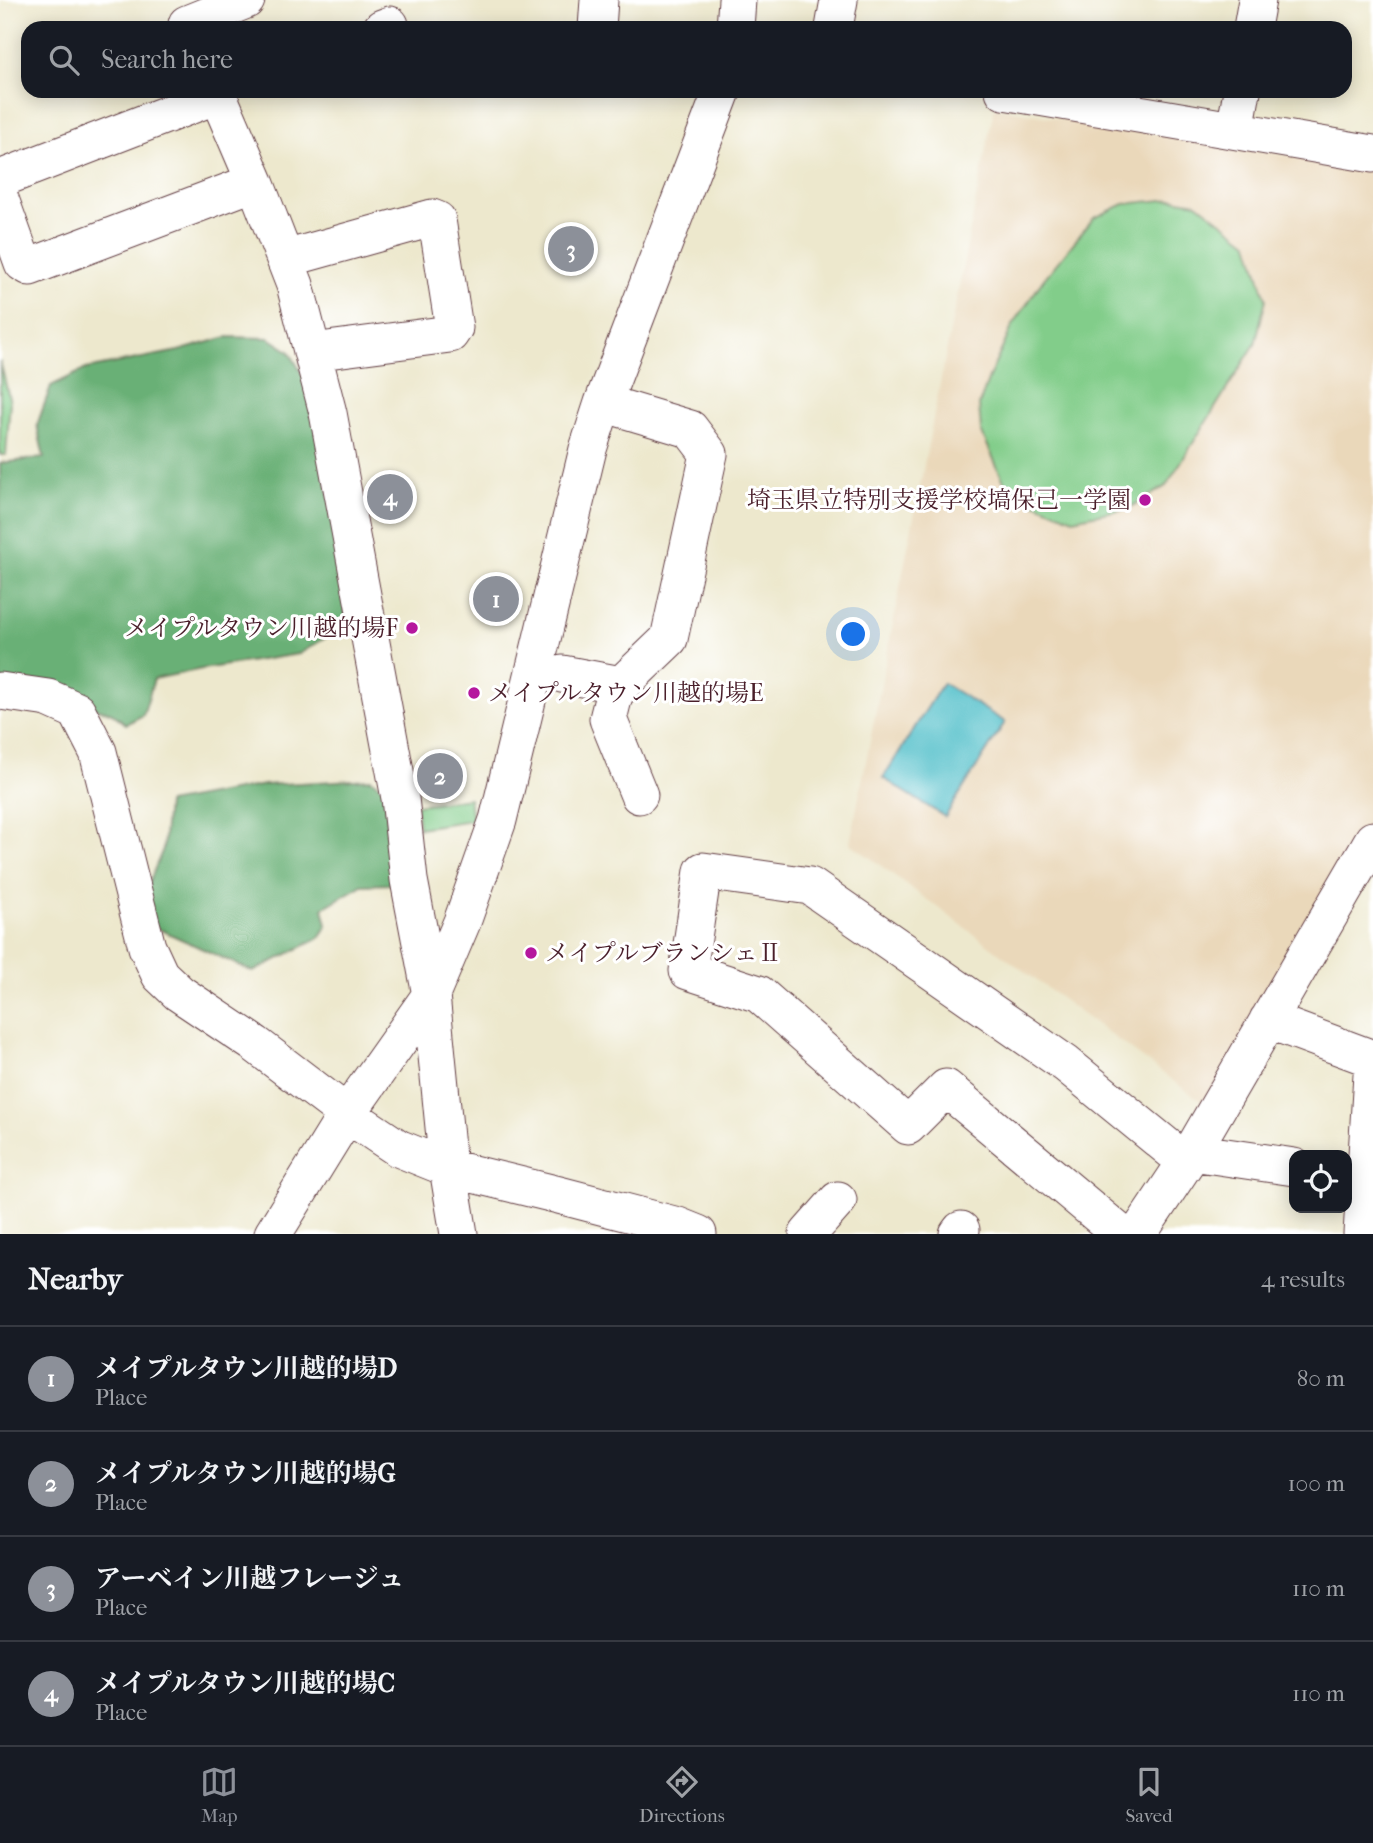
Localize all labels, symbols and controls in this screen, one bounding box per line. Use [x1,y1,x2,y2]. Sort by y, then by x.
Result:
search box [21,21,1352,98]
icon: search [45,41,83,79]
text: Search here [101,44,233,75]
pin: 3 [548,223,594,275]
pin: 4 [367,471,413,523]
place label: 埼玉県立特別支援学校塙保己一学園 [747,486,1131,514]
marker: 埼玉県立特別支援学校塙保己一学園 [1137,492,1153,508]
pin: 1 [473,573,519,625]
place label: メイプルタウン川越的場F [124,614,398,642]
your location [836,617,870,651]
marker: メイプルタウン川越的場F [404,620,420,636]
place label: メイプルタウン川越的場E [488,679,764,707]
marker: メイプルタウン川越的場E [466,685,482,701]
pin: 2 [417,750,463,802]
place label: メイプルブランシェⅡ [545,939,782,967]
marker: メイプルブランシェⅡ [523,945,539,961]
map controls [1289,1150,1352,1213]
button: locate [1289,1150,1352,1213]
text: Nearby [28,1262,123,1297]
text: 4 results [1261,1266,1345,1293]
text: メイプルタウン川越的場D [95,1353,397,1384]
text: 1 [47,1365,55,1392]
text: 80 m [1297,1365,1345,1392]
text: Place [95,1384,147,1411]
text: メイプルタウン川越的場G [95,1458,396,1489]
text: 2 [45,1470,57,1497]
text: 100 m [1287,1470,1345,1497]
text: Place [95,1489,147,1516]
text: アーベイン川越フレージュ [95,1563,404,1594]
text: 3 [46,1575,56,1602]
text: 110 m [1292,1575,1345,1602]
text: Place [95,1594,147,1621]
text: メイプルタウン川越的場C [95,1668,395,1699]
text: 4 [44,1680,58,1707]
text: 110 m [1292,1680,1345,1707]
text: Place [95,1699,147,1726]
tab: Map [200,1763,238,1827]
tab: Directions [639,1763,725,1827]
tab: Saved [1125,1763,1173,1827]

